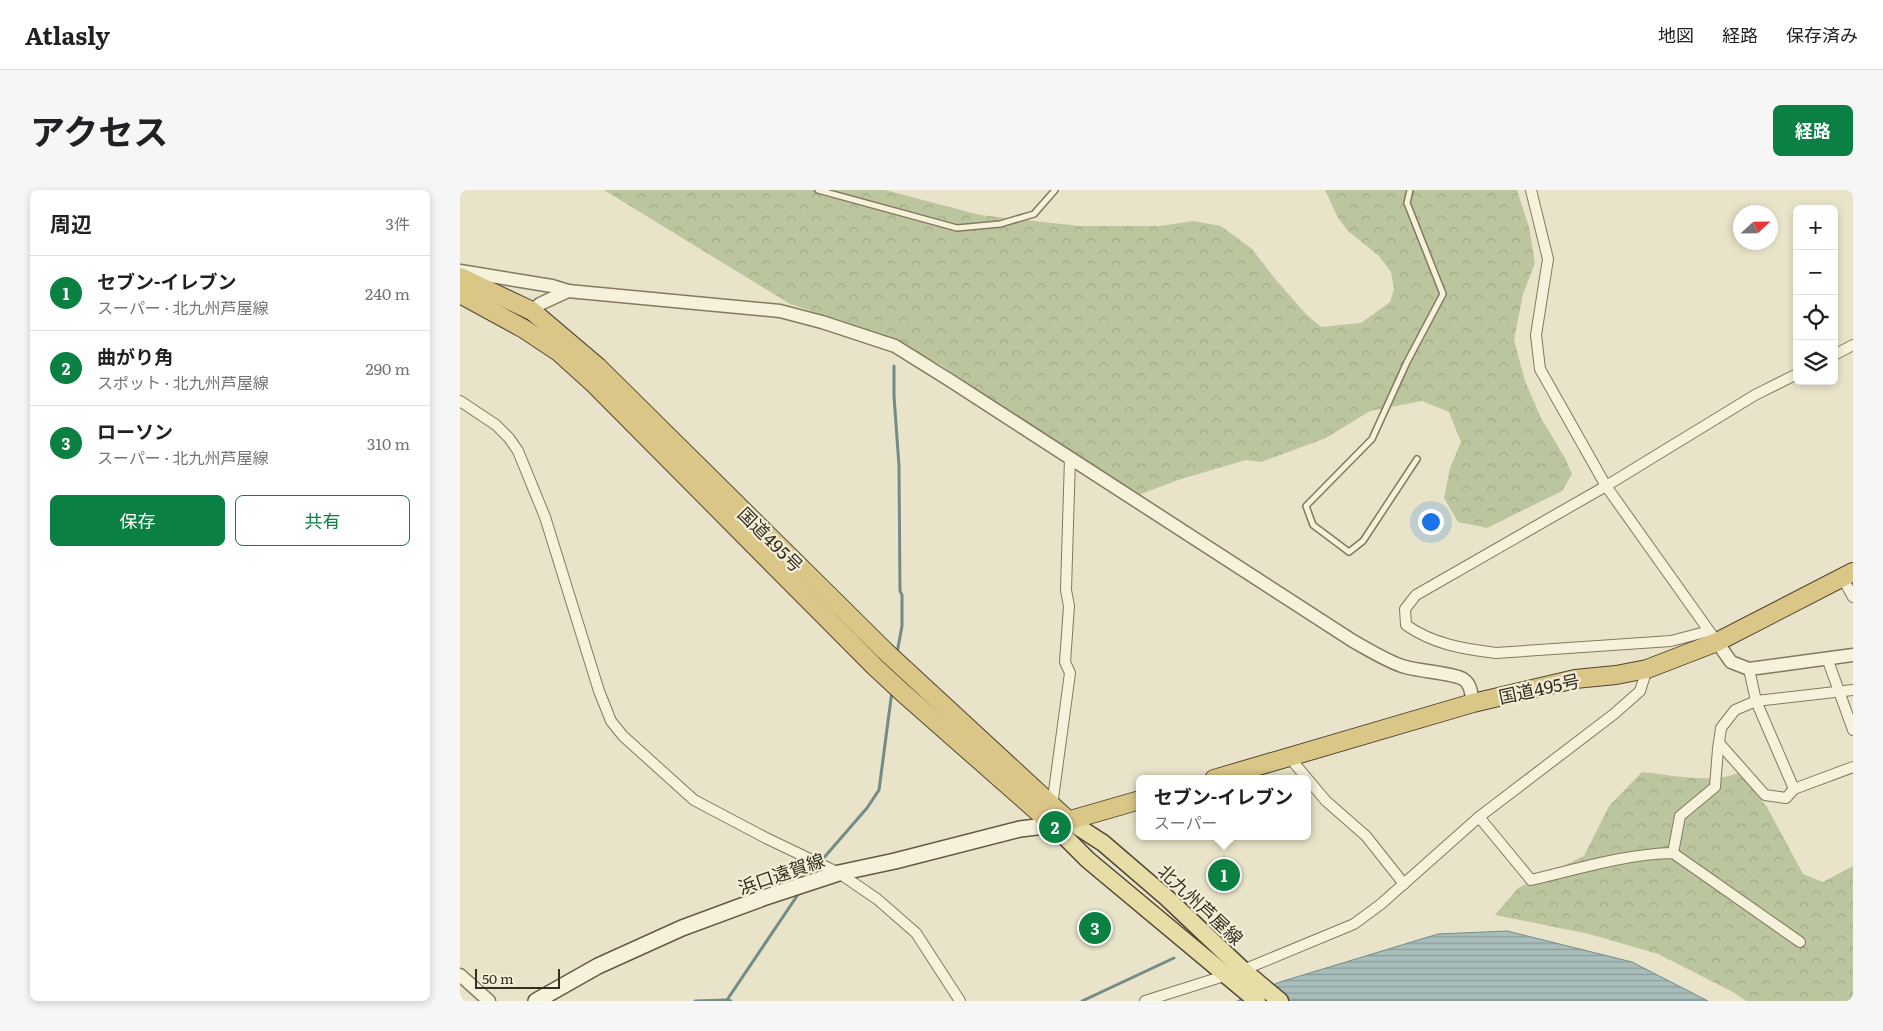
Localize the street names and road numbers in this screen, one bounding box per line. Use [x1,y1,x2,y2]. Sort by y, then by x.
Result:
street label: 国道495号 [732,500,810,578]
street label: 国道495号 [1496,666,1582,710]
street label: 浜口遠賀線 [734,846,828,900]
street label: 北九州芦屋線 [1152,857,1250,951]

